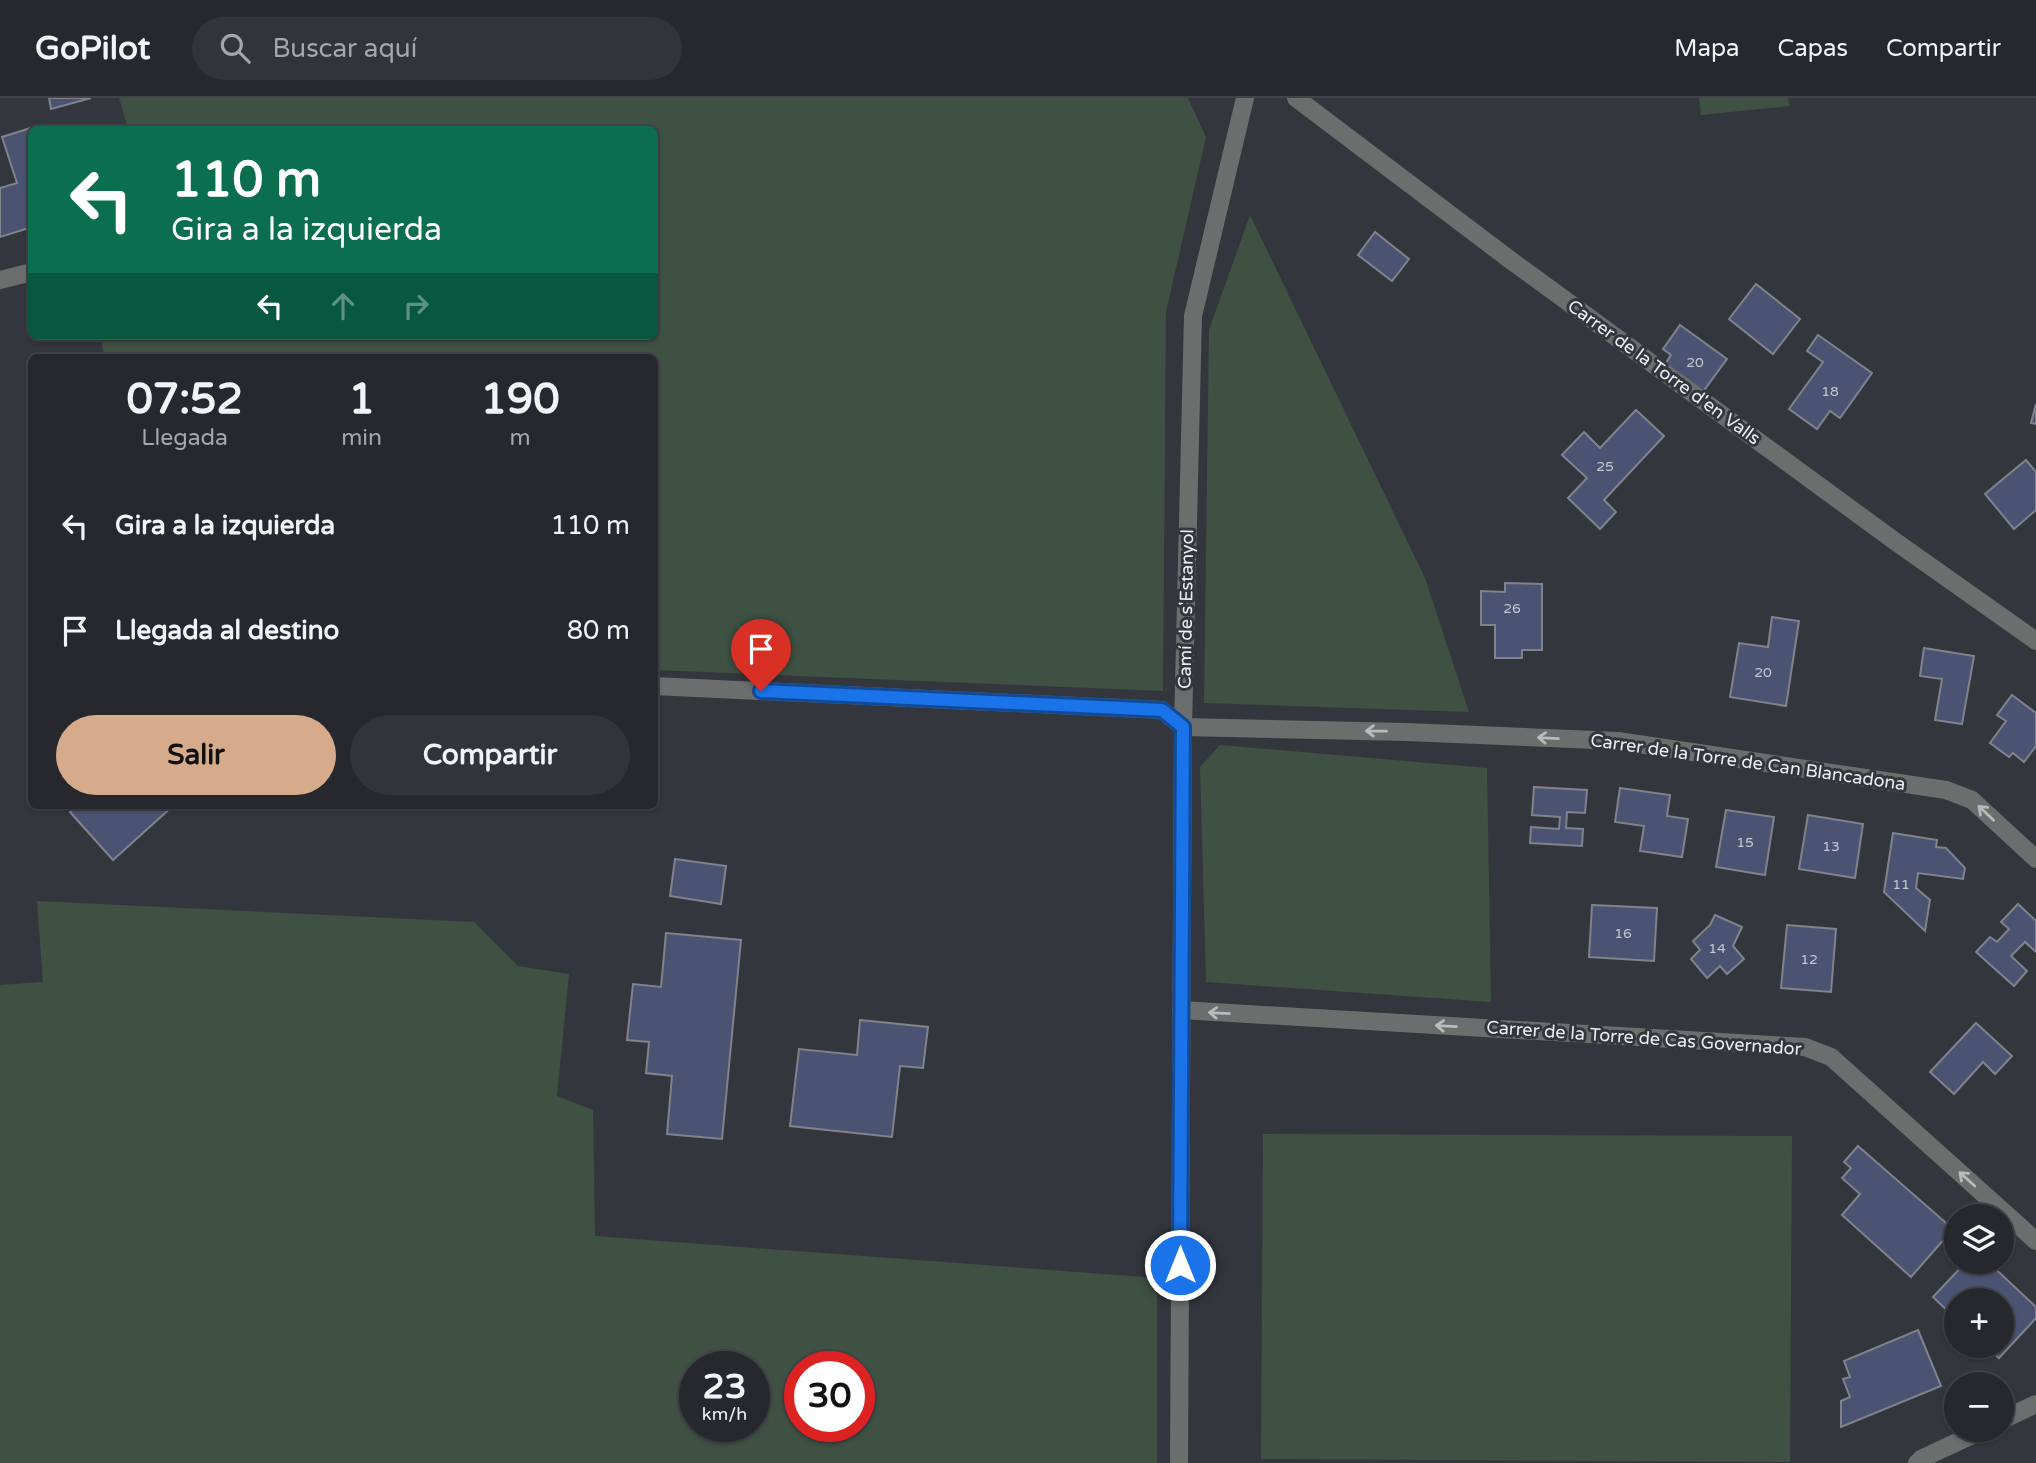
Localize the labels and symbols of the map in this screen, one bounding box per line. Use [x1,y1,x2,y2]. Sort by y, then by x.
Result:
street label: Carrer de la Torre d'en Valls [1563,295,1765,449]
house number: 20 [1686,354,1704,371]
house number: 18 [1821,383,1839,400]
house number: 25 [1596,458,1614,475]
street label: Camí de s'Estanyol [1174,529,1198,689]
house number: 26 [1503,600,1521,617]
pin [731,619,791,691]
house number: 20 [1754,664,1772,681]
one-way arrow [1364,724,1387,738]
street label: Carrer de la Torre de Can Blancadona [1589,729,1907,795]
one-way arrow [1537,731,1560,744]
one-way arrow [1978,804,1995,821]
house number: 15 [1736,834,1754,851]
house number: 13 [1822,838,1840,855]
house number: 11 [1892,876,1910,893]
house number: 16 [1614,925,1632,942]
house number: 14 [1708,940,1726,957]
house number: 12 [1800,951,1818,968]
one-way arrow [1207,1006,1230,1019]
street label: Carrer de la Torre de Cas Governador [1486,1016,1802,1060]
one-way arrow [1435,1019,1458,1032]
one-way arrow [1958,1171,1976,1187]
position arrow [1143,1228,1217,1302]
speed limit sign: 30 [784,1351,875,1442]

